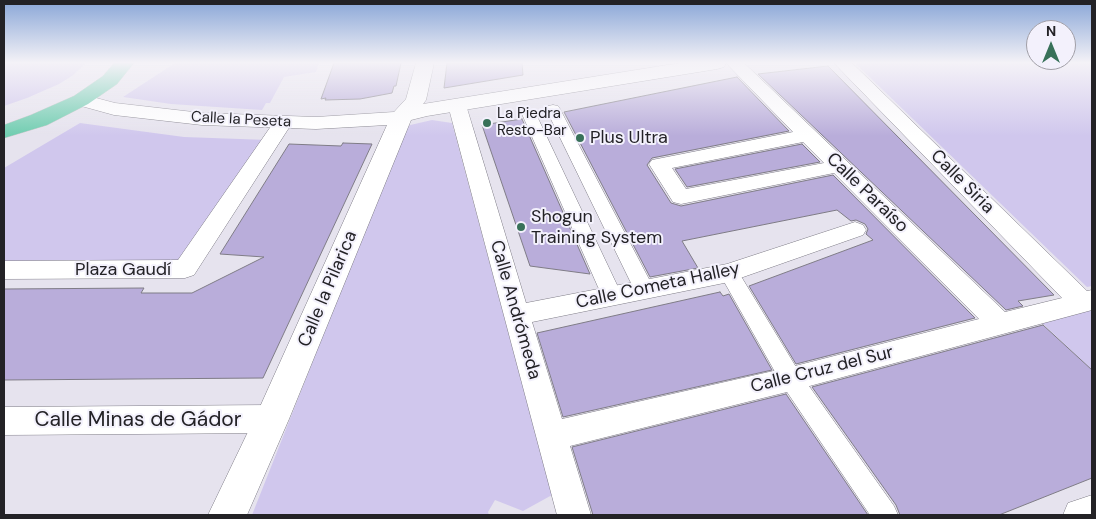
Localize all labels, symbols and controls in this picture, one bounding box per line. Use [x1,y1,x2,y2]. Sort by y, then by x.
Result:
north arrow [1026,20,1076,70]
text: N [1046,22,1056,40]
place label: La Piedra Resto-Bar [497,105,567,140]
street label: Calle la Peseta [190,108,292,132]
marker: La Piedra Resto-Bar [481,117,493,129]
place label: Plus Ultra [590,127,668,149]
marker: Plus Ultra [574,132,586,144]
street label: Calle Siria [926,146,998,218]
street label: Calle Paraíso [821,149,913,237]
place label: Shogun Training System [531,206,662,248]
marker: Shogun Training System [515,221,527,233]
street label: Calle la Pilarica [294,228,362,350]
street label: Calle Andrómeda [485,238,545,382]
street label: Calle Cometa Halley [574,258,742,314]
street label: Plaza Gaudí [75,259,171,281]
street label: Calle Cruz del Sur [748,342,896,398]
street label: Calle Minas de Gádor [34,407,242,433]

